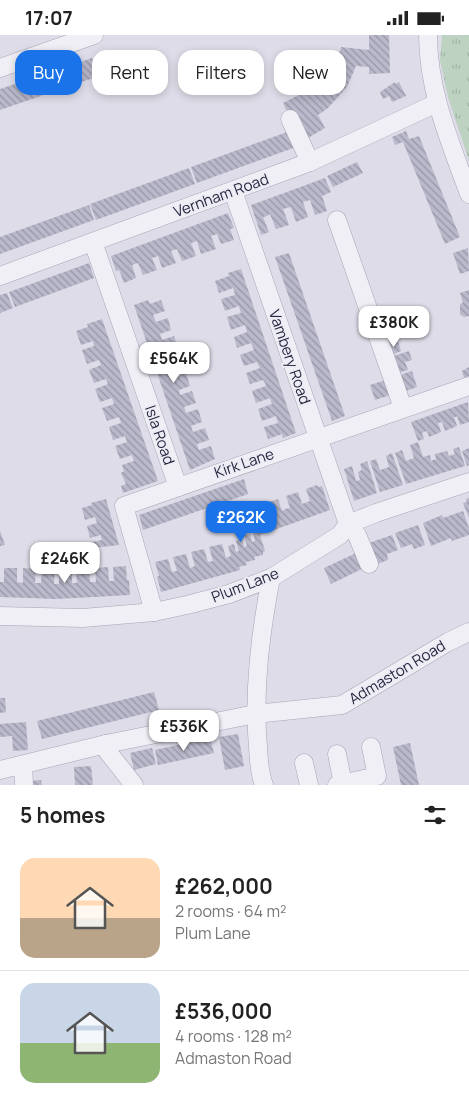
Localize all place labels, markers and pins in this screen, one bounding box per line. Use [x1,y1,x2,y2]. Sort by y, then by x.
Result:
pin: £380K [359,305,429,348]
pin: £564K [139,341,209,384]
pin: £262K [206,501,276,543]
pin: £246K [30,541,100,584]
pin: £536K [149,709,219,752]

